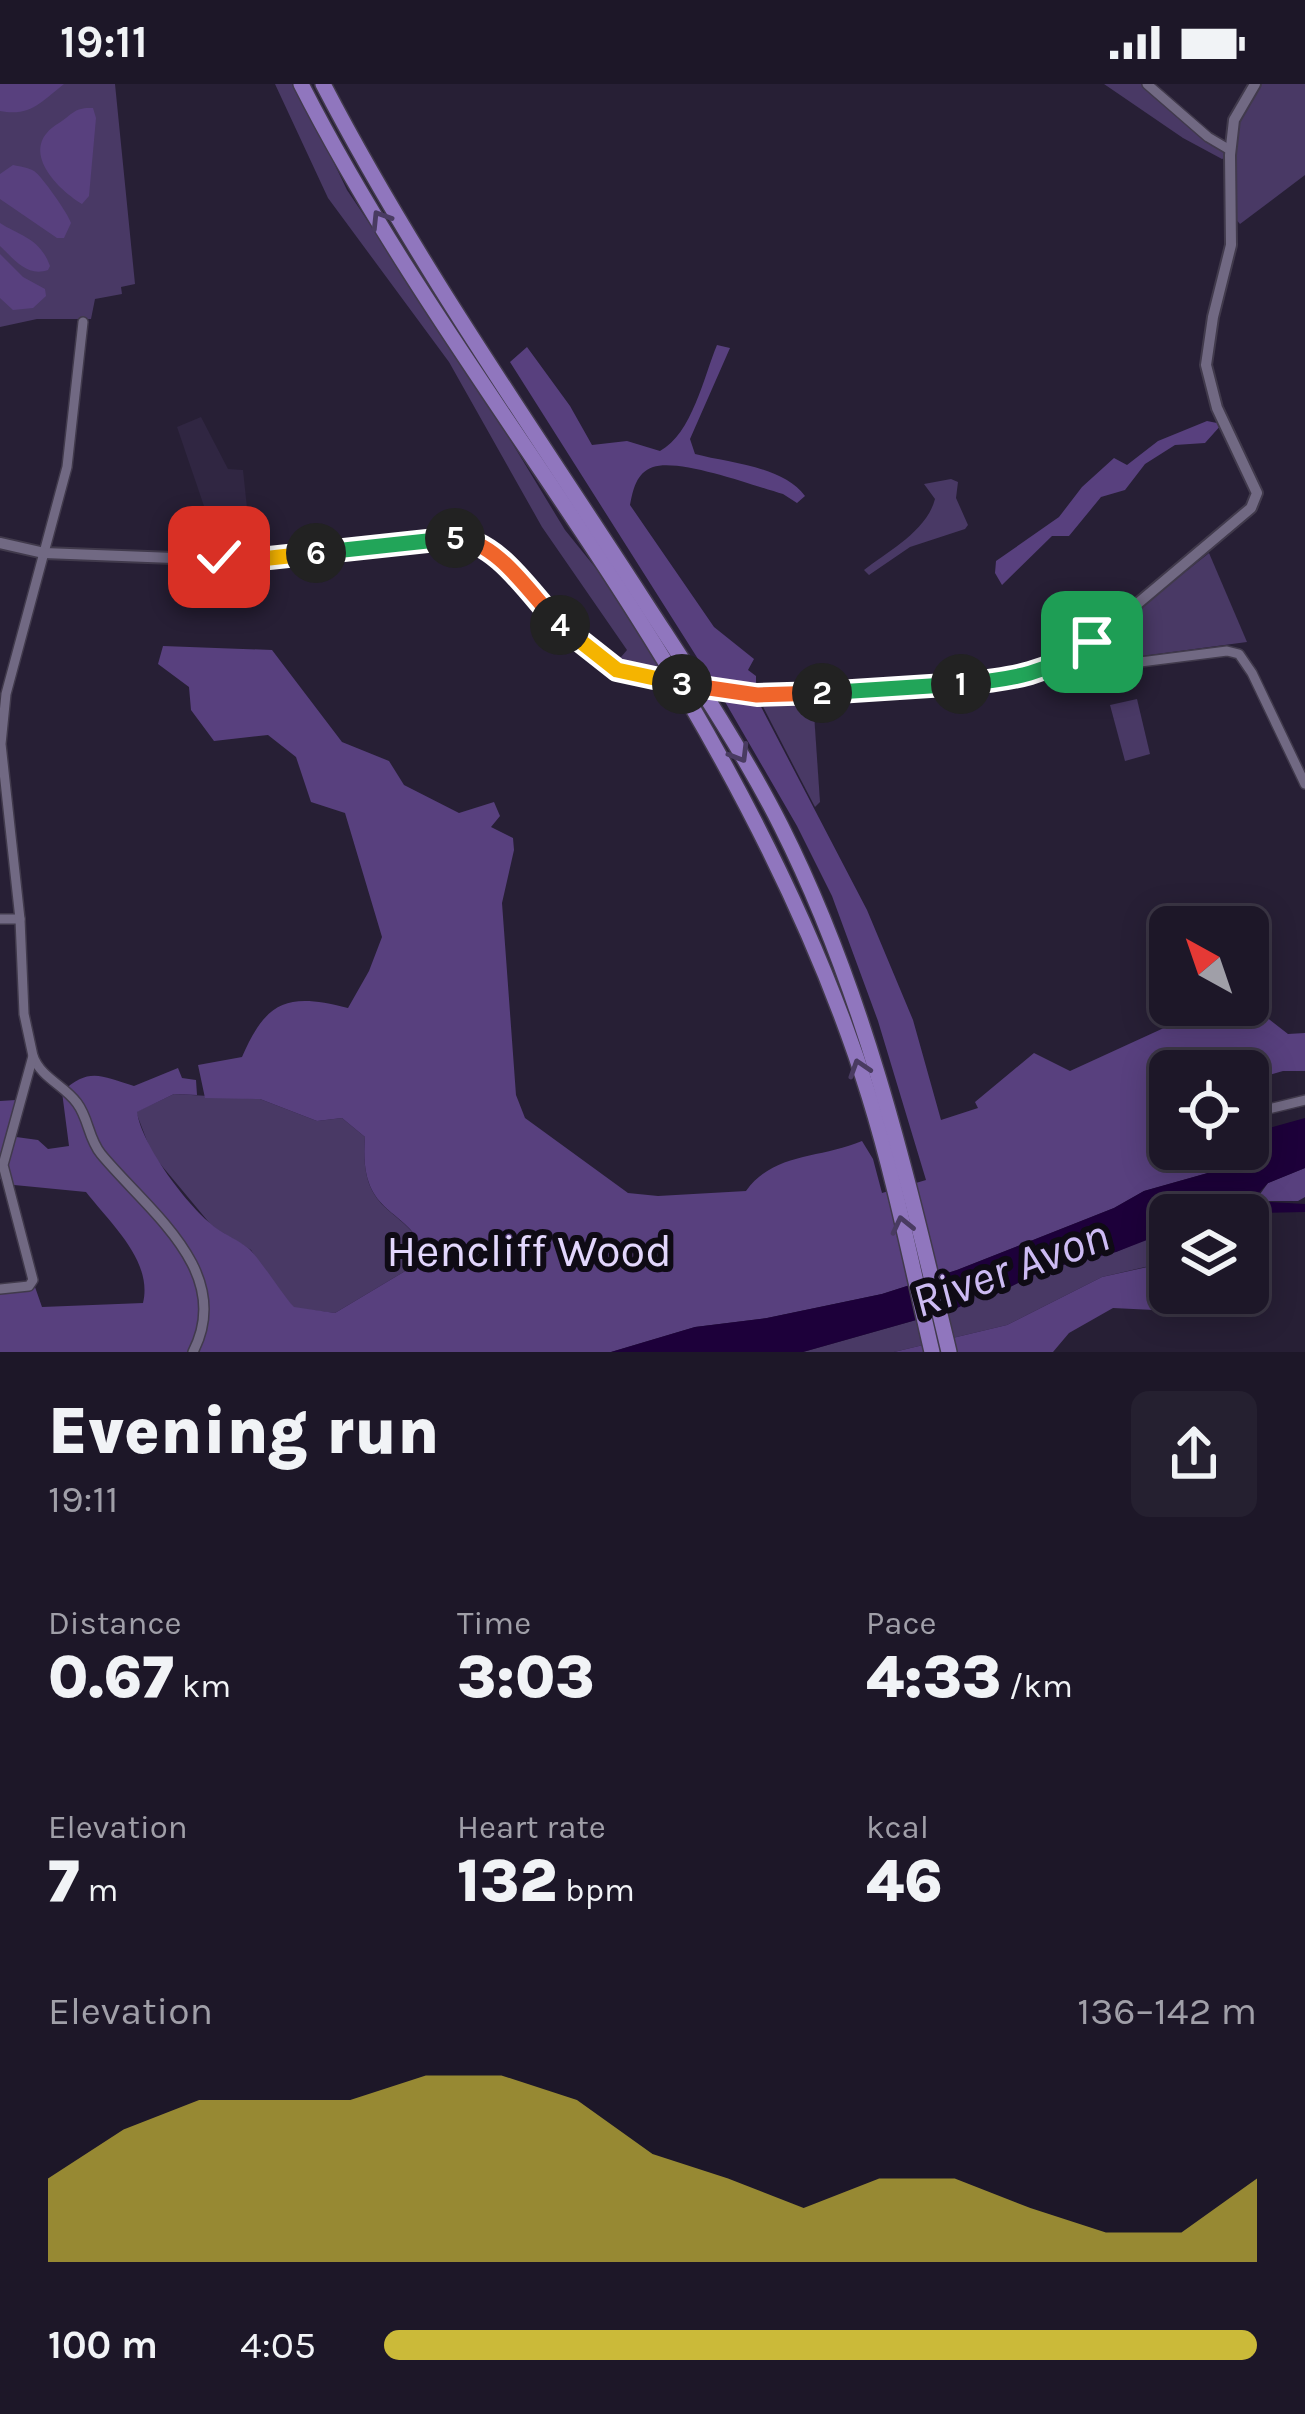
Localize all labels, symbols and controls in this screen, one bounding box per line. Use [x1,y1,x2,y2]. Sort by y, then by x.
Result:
text: 19:11 [60,16,148,68]
one-way arrow [372,210,394,232]
pin [168,506,270,608]
pin: 5 [425,508,485,568]
text: 5 [445,519,465,557]
pin: 6 [286,523,346,583]
icon: check [186,524,252,590]
text: 6 [306,534,326,572]
pin [1041,591,1143,693]
pin: 4 [530,595,590,655]
text: 4 [550,606,570,644]
icon: arrive [1059,609,1125,675]
pin: 3 [652,654,712,714]
pin: 1 [931,654,991,714]
pin: 2 [792,663,852,723]
text: 3 [672,665,692,703]
text: 1 [955,665,967,703]
text: 2 [812,674,832,712]
one-way arrow [726,741,748,763]
north arrow [1149,906,1269,1026]
map controls [1149,906,1269,1314]
button: locate [1149,1050,1269,1170]
one-way arrow [849,1058,874,1079]
button: layers [1149,1194,1269,1314]
water label: River Avon [904,1207,1116,1329]
one-way arrow [891,1216,916,1236]
park label: Hencliff Wood [386,1225,672,1277]
button: share [1131,1391,1257,1517]
text: Evening run [48,1392,439,1470]
text: 19:11 [48,1476,118,1522]
text: Distance [48,1604,181,1642]
text: Time [457,1604,531,1642]
text: Pace [866,1604,936,1642]
text: 0.67 [48,1642,174,1712]
text: 3:03 [457,1642,595,1712]
text: 4:33 [866,1642,1001,1712]
text: km [174,1667,231,1705]
text: /km [1001,1667,1073,1705]
text: Elevation [48,1808,188,1846]
text: Heart rate [457,1808,606,1846]
text: kcal [866,1808,929,1846]
text: 7 [48,1846,80,1916]
text: 132 [457,1846,557,1916]
text: 46 [866,1846,943,1916]
text: m [80,1871,118,1909]
text: bpm [557,1871,635,1909]
text: Elevation [48,1988,213,2034]
text: 136–142 m [1077,1988,1257,2034]
text: 100 m [48,2322,158,2368]
text: 4:05 [240,2322,316,2368]

